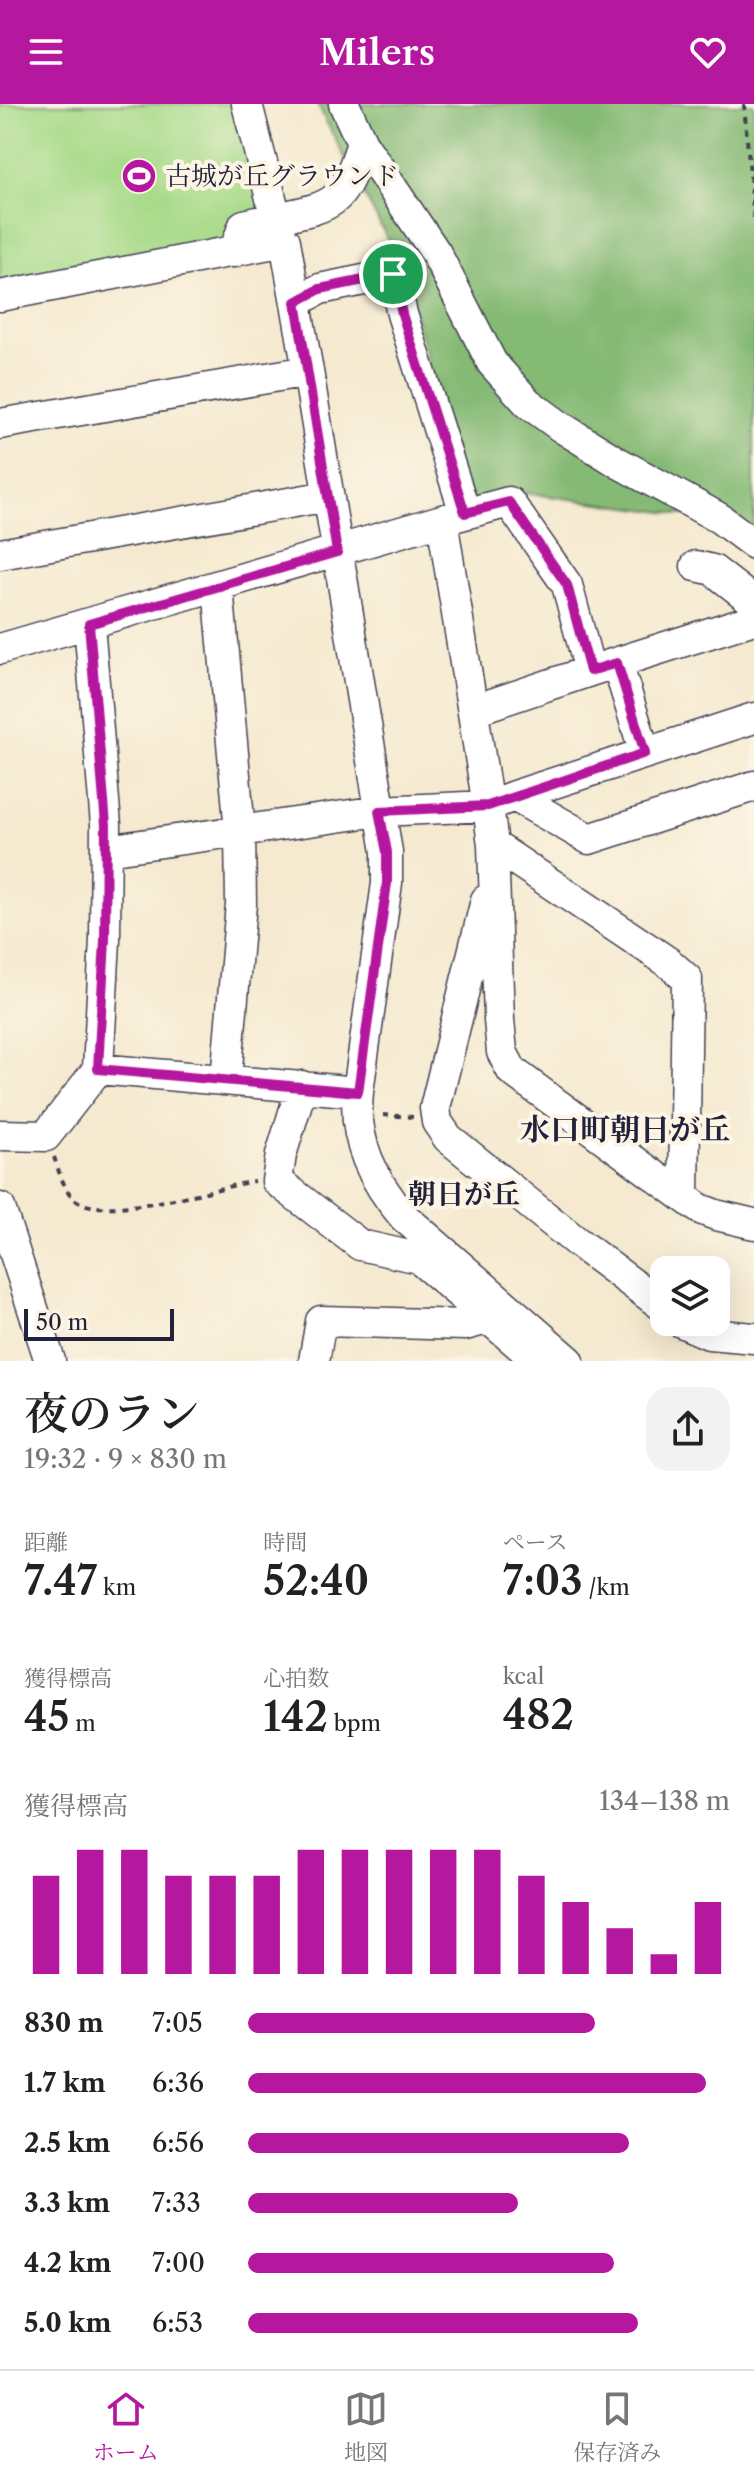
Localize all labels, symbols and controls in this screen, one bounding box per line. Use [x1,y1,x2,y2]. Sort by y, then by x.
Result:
icon: menu [24,30,68,74]
text: Milers [319,30,435,74]
icon: heart [686,30,730,74]
sports icon: 古城が丘グラウンド [120,157,158,195]
place label: 古城が丘グラウンド [165,160,399,192]
pin [359,240,427,308]
icon: arrive [371,252,415,296]
district label: 水口町朝日が丘 [520,1111,730,1148]
district label: 朝日が丘 [408,1177,520,1211]
map controls [650,1256,730,1336]
button: layers [650,1256,730,1336]
scale bar [24,1305,174,1341]
text: 50 m [36,1309,88,1336]
text: 夜のラン [24,1386,200,1440]
button: share [646,1387,730,1471]
text: 19:32 · 9 × 830 m [24,1443,227,1475]
text: 距離 [24,1529,68,1556]
text: 時間 [263,1529,307,1556]
text: ペース [503,1529,568,1556]
text: 7.47 [24,1556,97,1605]
text: 52:40 [263,1556,369,1605]
text: 7:03 [503,1556,583,1605]
text: km [97,1574,136,1601]
text: /km [583,1574,630,1601]
text: kcal [503,1663,544,1690]
text: 獲得標高 [24,1665,112,1692]
text: 心拍数 [263,1665,329,1692]
text: 482 [503,1690,574,1739]
text: 45 [24,1692,69,1741]
text: 142 [263,1692,328,1741]
text: m [69,1710,96,1737]
text: bpm [328,1710,381,1737]
text: 134–138 m [599,1785,730,1817]
text: 獲得標高 [24,1790,128,1822]
text: 830 m [24,2007,104,2039]
text: 7:05 [152,2007,203,2039]
text: 1.7 km [24,2067,106,2099]
text: 6:36 [152,2067,204,2099]
text: 2.5 km [24,2127,110,2159]
text: 6:56 [152,2127,204,2159]
text: 3.3 km [24,2187,110,2219]
text: 7:33 [152,2187,201,2219]
text: 4.2 km [24,2247,112,2279]
text: 7:00 [152,2247,205,2279]
text: 5.0 km [24,2307,111,2339]
text: 6:53 [152,2307,203,2339]
tab: ホーム [93,2387,159,2466]
tab: 地図 [344,2387,388,2466]
tab: 保存済み [573,2387,661,2466]

